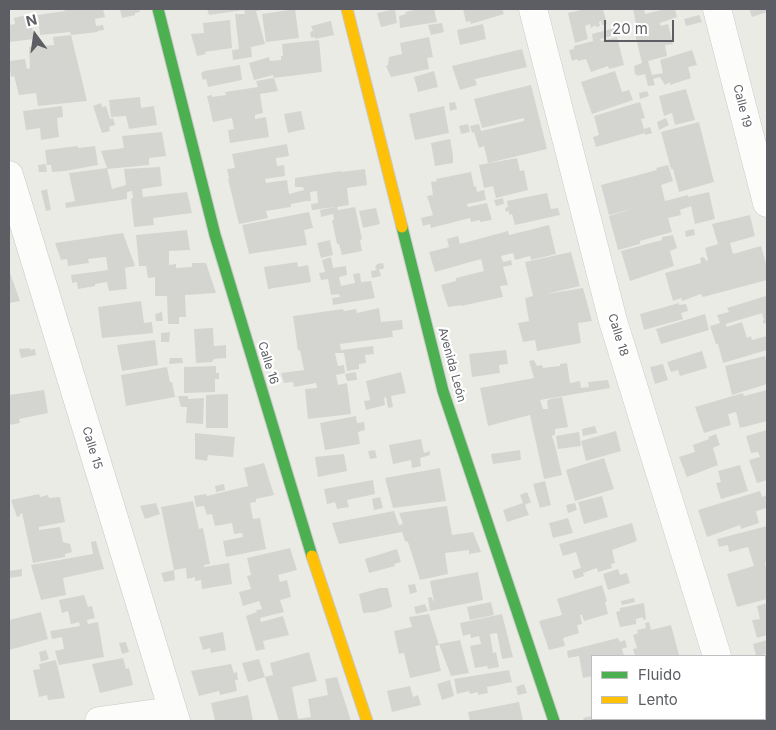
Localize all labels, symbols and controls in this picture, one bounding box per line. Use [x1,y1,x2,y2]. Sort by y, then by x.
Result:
north arrow [10,10,60,60]
text: N [24,10,38,30]
scale bar [606,10,676,42]
text: 20 m [612,19,648,38]
street label: Calle 19 [730,83,754,129]
street label: Calle 18 [605,312,631,358]
street label: Avenida León [435,326,469,404]
street label: Calle 16 [255,340,281,386]
street label: Calle 15 [79,425,105,471]
legend [591,655,766,720]
text: Fluido [638,665,681,684]
text: Lento [638,690,678,709]

